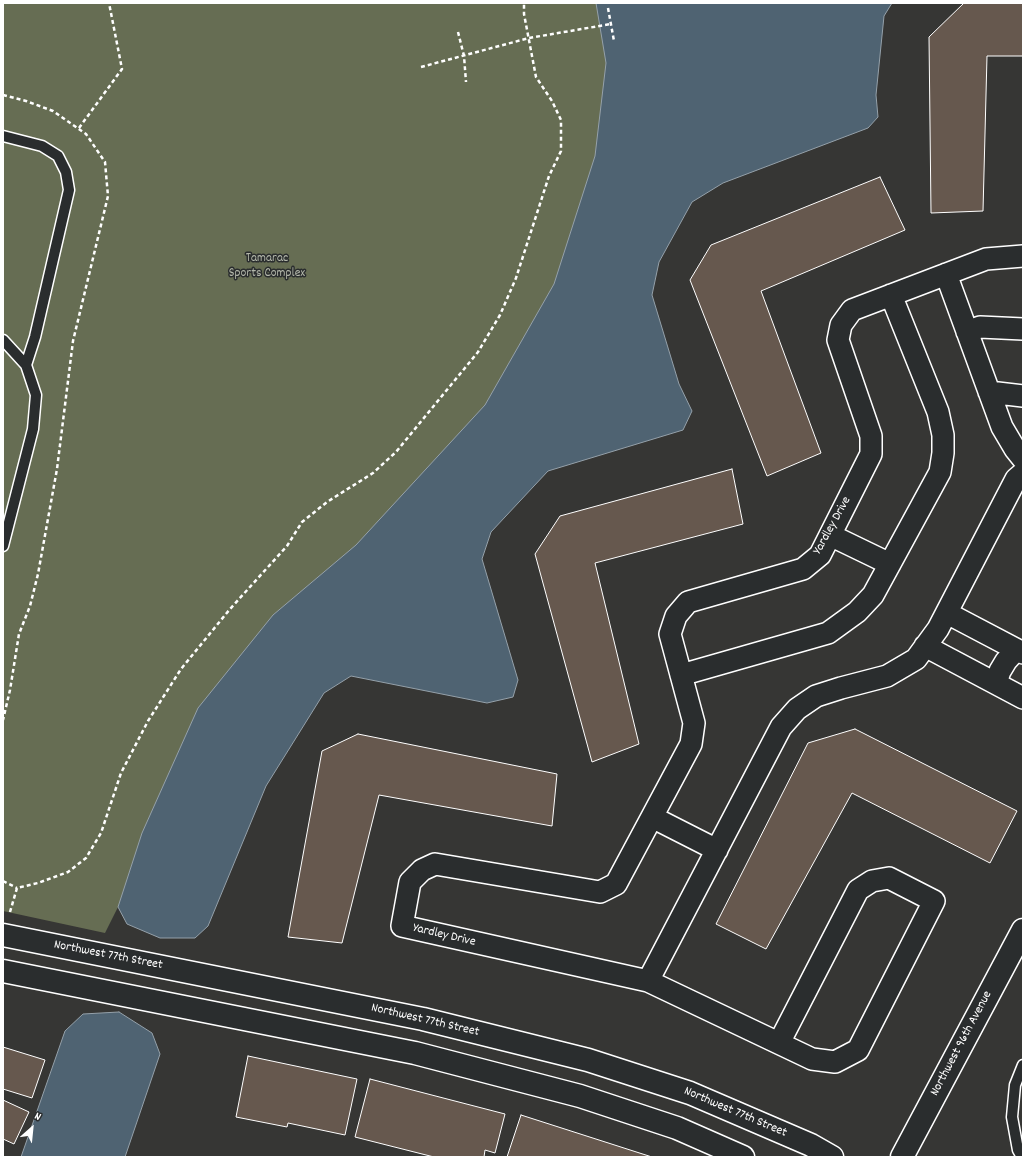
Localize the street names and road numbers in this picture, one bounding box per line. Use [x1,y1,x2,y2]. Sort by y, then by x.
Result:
street label: Yardley Drive [811,494,855,558]
street label: Yardley Drive [411,921,477,951]
street label: Northwest 77th Street [52,938,164,974]
street label: Northwest 96th Avenue [928,989,996,1099]
street label: Northwest 77th Street [369,1001,481,1041]
street label: Northwest 77th Street [681,1084,789,1142]

